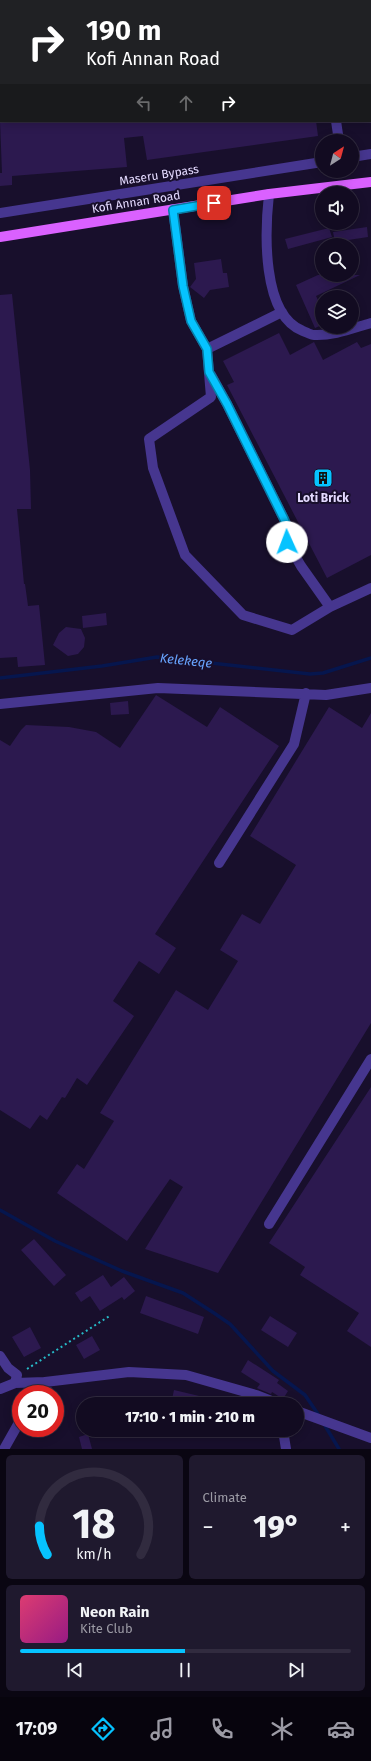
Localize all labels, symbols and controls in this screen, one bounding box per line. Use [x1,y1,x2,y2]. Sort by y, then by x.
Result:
text: 190 m [86,14,161,47]
icon: right [20,16,72,68]
text: Kofi Annan Road [86,48,220,70]
icon: left [133,92,155,114]
icon: ahead [175,92,197,114]
icon: right [217,92,239,114]
north arrow [315,134,359,178]
map controls [315,134,359,334]
street label: Maseru Bypass [118,162,200,188]
pin [197,186,231,220]
button: sound [315,186,359,230]
street label: Kofi Annan Road [91,188,181,216]
icon: arrive [203,192,225,214]
button: search [315,238,359,282]
button: layers [315,290,359,334]
building icon: Loti Brick [312,467,334,489]
place label: Loti Brick [297,491,349,505]
position arrow [266,521,308,563]
water label: Kelekeqe [159,650,213,671]
speed limit sign: 20 [12,1385,64,1437]
text: 17:10 · 1 min · 210 m [125,1408,255,1426]
text: Climate [203,1490,247,1505]
text: 18 [73,1499,116,1549]
text: 19° [253,1509,300,1545]
text: − [203,1514,214,1541]
text: + [340,1514,351,1541]
text: km/h [77,1546,112,1563]
text: Neon Rain [80,1603,149,1621]
text: Kite Club [80,1621,133,1636]
icon: previous [64,1659,86,1681]
icon: pause [174,1659,196,1681]
icon: next [285,1659,307,1681]
icon: directions [89,1715,117,1743]
icon: music [148,1715,176,1743]
icon: phone [208,1715,236,1743]
icon: climate [268,1715,296,1743]
icon: car [327,1715,355,1743]
text: 17:09 [16,1718,57,1740]

